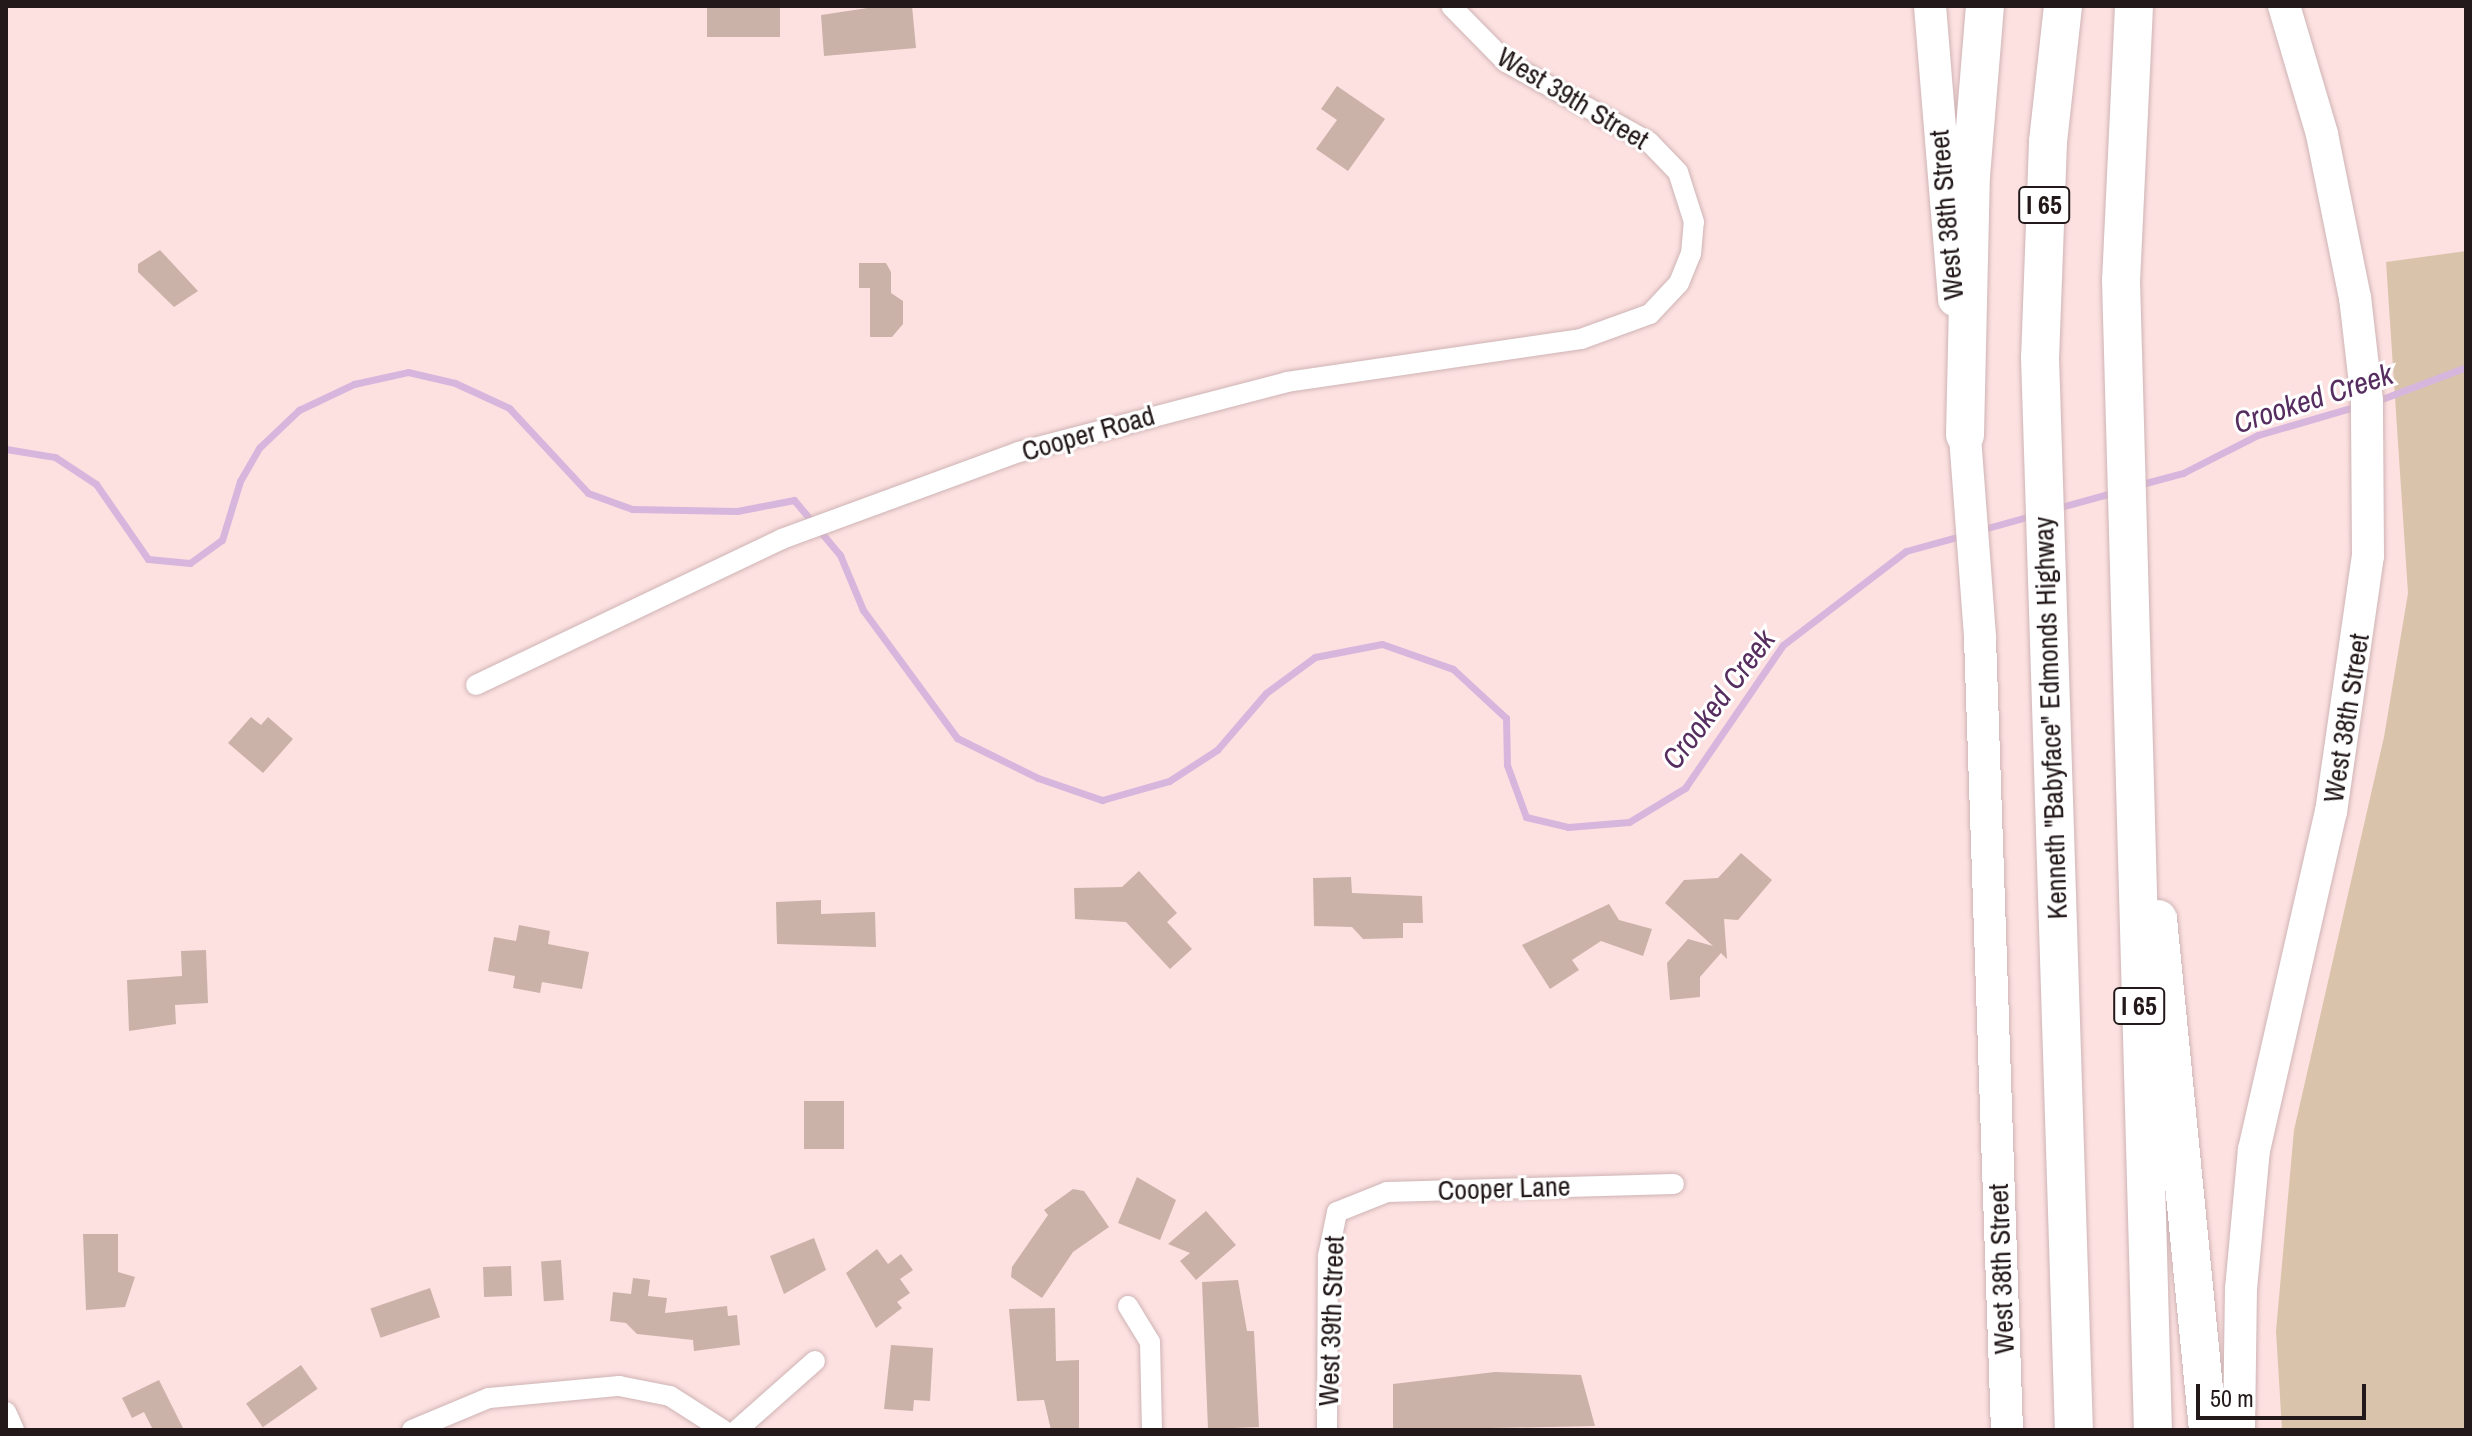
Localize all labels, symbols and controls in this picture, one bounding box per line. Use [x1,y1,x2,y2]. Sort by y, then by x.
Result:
street label: West 39th Street [1491,40,1655,156]
street label: West 38th Street [1922,129,1970,301]
road number: I 65 [2018,183,2070,227]
water label: Crooked Creek [2229,355,2397,441]
street label: Cooper Road [1018,398,1158,468]
street label: Kenneth "Babyface" Edmonds Highway [2026,516,2074,920]
water label: Crooked Creek [1654,622,1782,776]
street label: West 38th Street [2316,631,2376,805]
road number: I 65 [2113,984,2165,1028]
street label: Cooper Lane [1437,1169,1571,1207]
street label: West 38th Street [1981,1183,2021,1355]
street label: West 39th Street [1311,1235,1351,1407]
scale bar [2200,1368,2370,1418]
text: 50 m [2210,1382,2254,1414]

